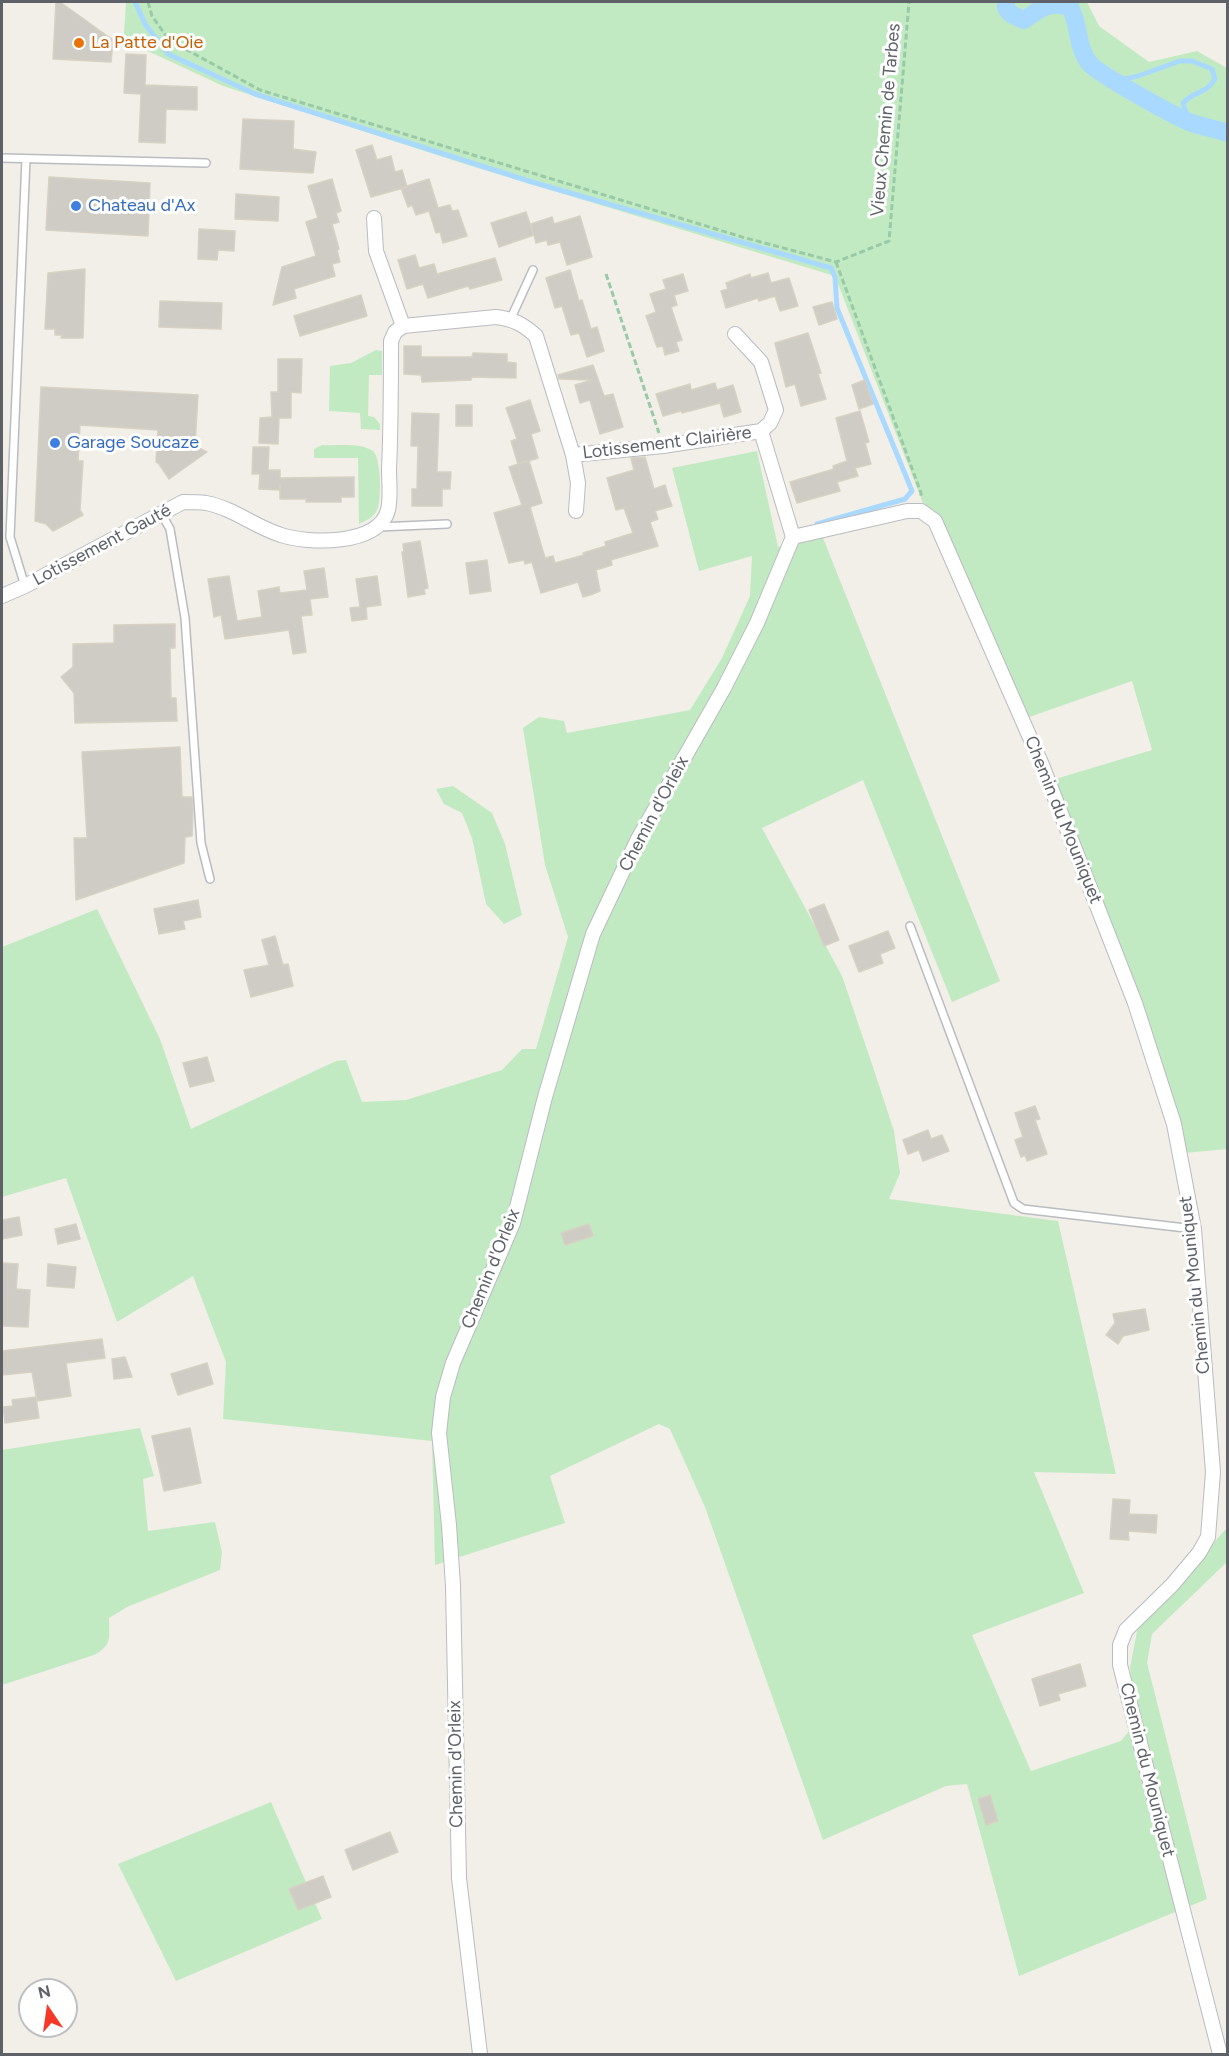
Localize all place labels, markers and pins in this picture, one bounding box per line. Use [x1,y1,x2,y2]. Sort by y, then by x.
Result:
place label: La Patte d'Oie [91,32,203,54]
marker: La Patte d'Oie [72,36,86,50]
place label: Chateau d'Ax [88,195,195,217]
marker: Chateau d'Ax [69,199,83,213]
place label: Garage Soucaze [67,432,199,454]
marker: Garage Soucaze [48,436,62,450]

